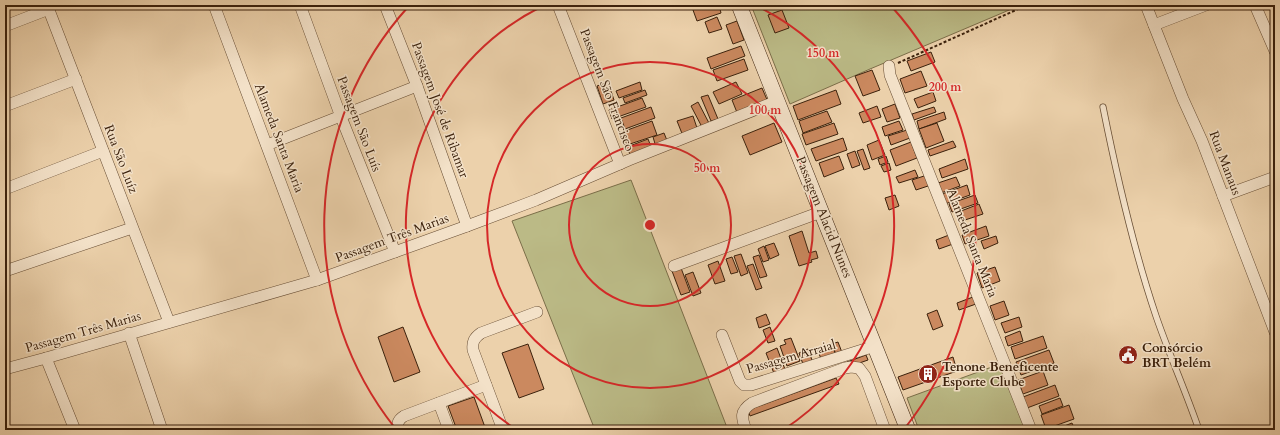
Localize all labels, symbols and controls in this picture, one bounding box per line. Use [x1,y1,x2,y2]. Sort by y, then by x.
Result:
street label: Passagem São Francisco [575,26,639,154]
street label: Passagem José de Ribamar [407,40,473,181]
text: 150 m [807,45,840,61]
street label: Passagem São Luís [333,74,385,174]
text: 200 m [929,79,962,95]
street label: Alameda Santa Maria [250,81,308,196]
text: 100 m [749,102,782,118]
street label: Rua São Luíz [100,122,142,196]
street label: Rua Manaus [1204,128,1246,198]
street label: Passagem Alacid Nunes [791,154,857,280]
text: 50 m [694,160,721,176]
street label: Alameda Santa Maria [942,186,1002,300]
street label: Passagem Três Marias [333,209,451,267]
centre of rings [643,218,657,232]
street label: Passagem Três Marias [23,307,143,357]
street label: Passagem Arraial [744,335,838,378]
place label: Consórcio BRT Belém [1142,339,1211,372]
public building icon: Consórcio BRT Belém [1117,344,1139,366]
place label: Tenone Beneficente Esporte Clube [942,358,1059,391]
building icon: Tenone Beneficente Esporte Clube [917,363,939,385]

